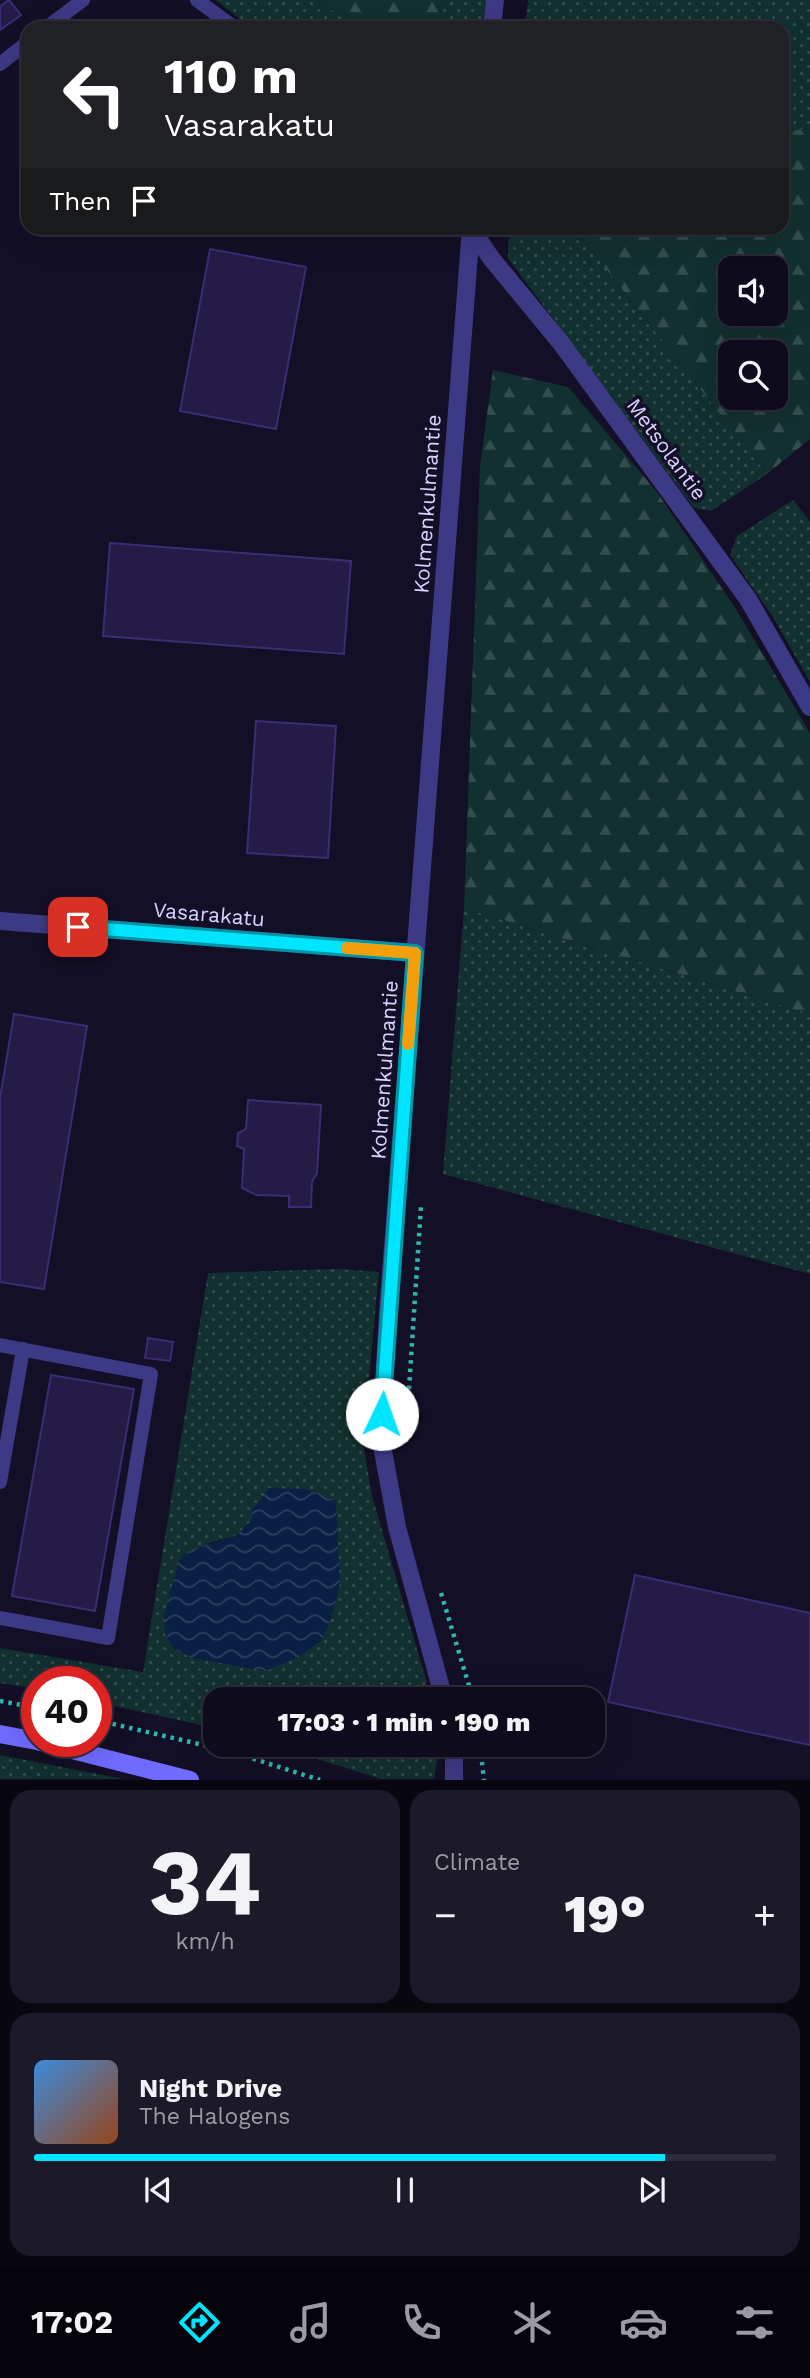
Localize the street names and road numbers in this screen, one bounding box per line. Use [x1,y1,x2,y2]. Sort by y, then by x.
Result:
street label: Metsolantie [622,393,712,505]
street label: Kolmenkulmantie [408,414,446,594]
street label: Vasarakatu [152,897,266,931]
street label: Kolmenkulmantie [365,980,403,1160]

